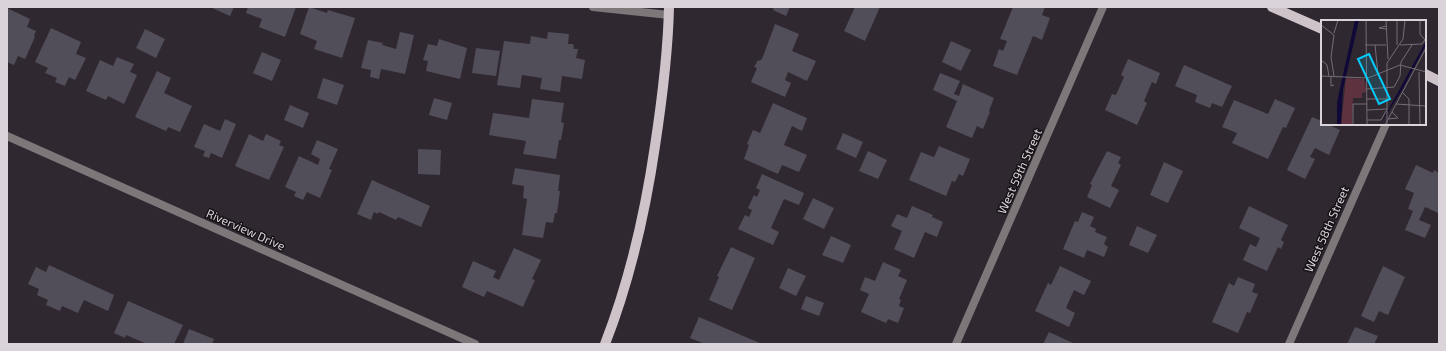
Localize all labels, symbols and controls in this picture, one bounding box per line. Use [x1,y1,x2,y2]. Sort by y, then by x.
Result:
inset map [1321,20,1426,125]
street label: West 59th Street [994,126,1044,216]
street label: West 58th Street [1301,184,1351,274]
street label: Riverview Drive [205,205,287,253]

